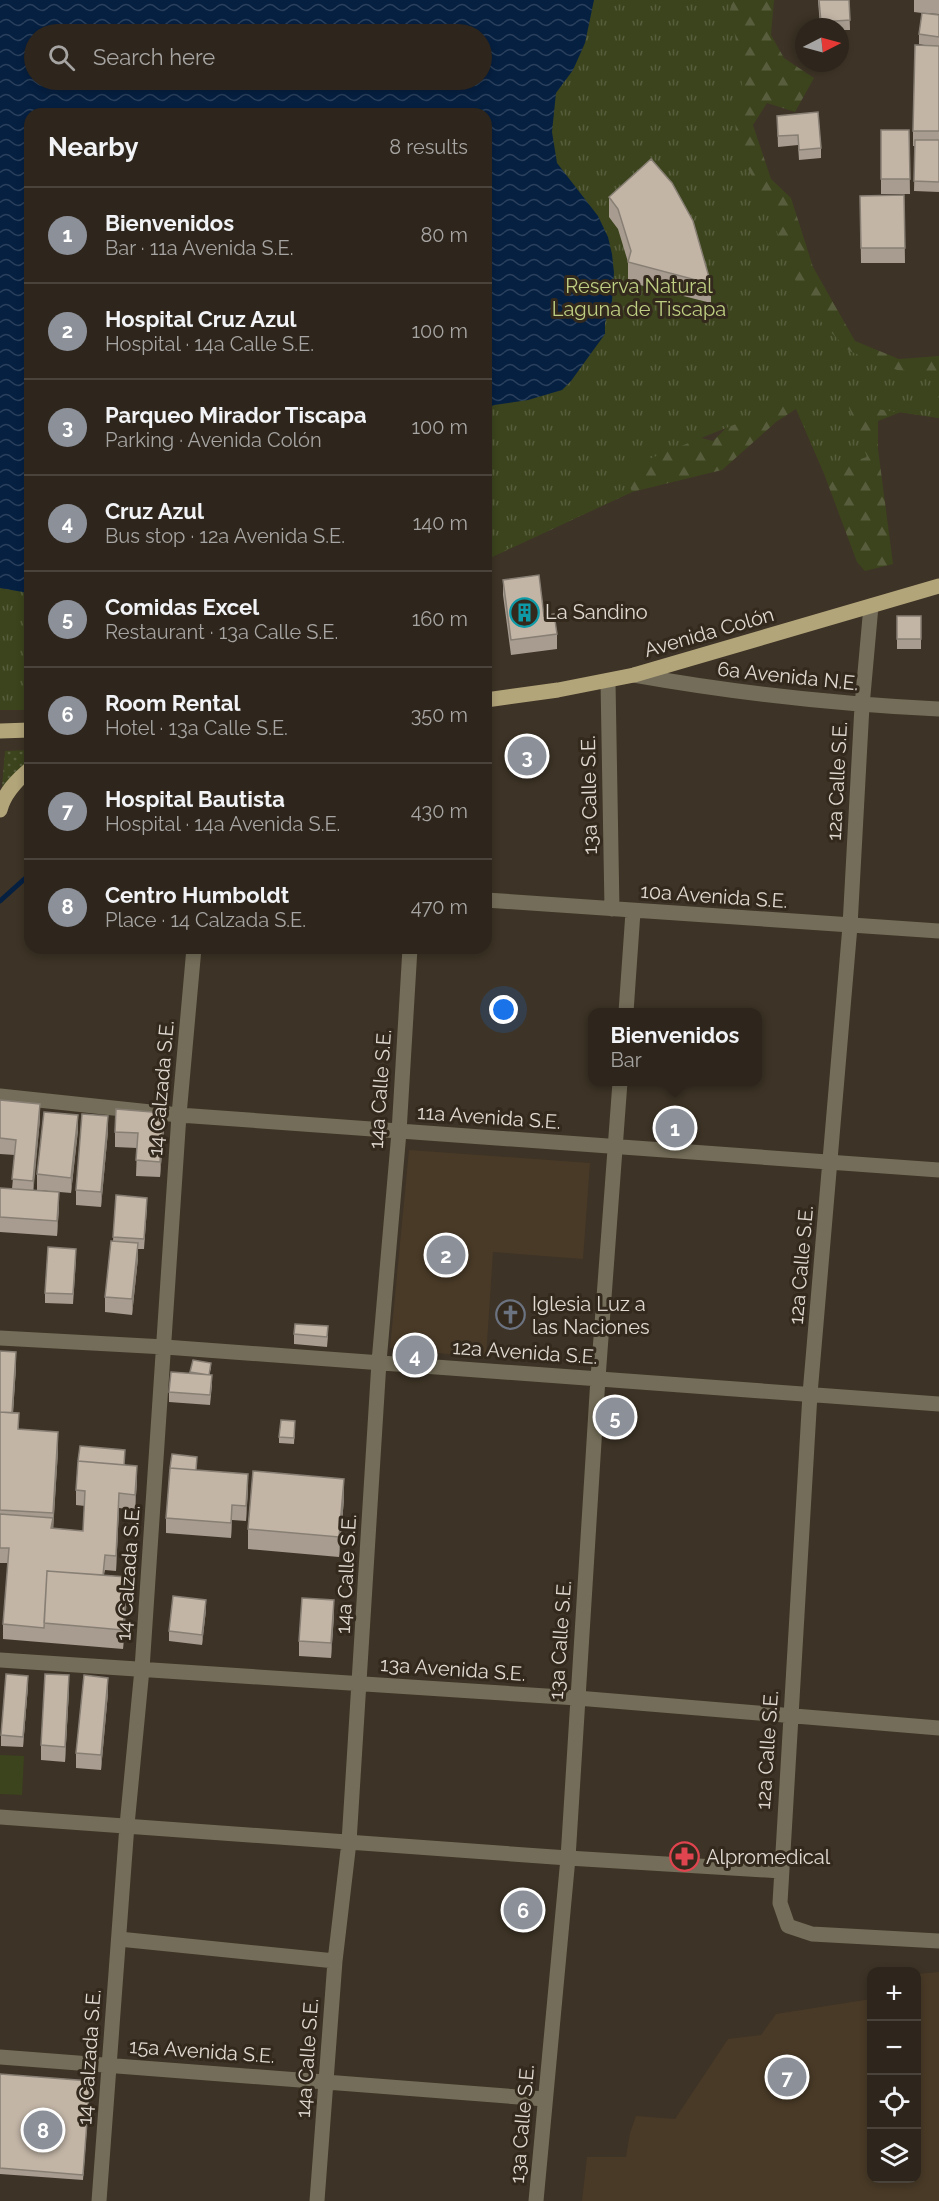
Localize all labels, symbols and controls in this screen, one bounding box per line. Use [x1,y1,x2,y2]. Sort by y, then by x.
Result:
north arrow [795,18,849,72]
search box [24,24,492,90]
icon: search [45,41,78,74]
text: Search here [93,44,215,70]
text: Nearby [48,132,138,162]
text: 8 results [389,135,468,159]
text: Bienvenidos [105,210,234,236]
text: 1 [63,223,72,247]
text: 80 m [420,223,468,247]
text: Bar · 11a Avenida S.E. [105,236,294,260]
park label: Reserva Natural Laguna de Tiscapa [552,274,726,321]
text: Hospital Cruz Azul [105,306,297,332]
text: 2 [62,319,73,343]
text: 100 m [411,319,468,343]
text: Hospital · 14a Calle S.E. [105,332,314,356]
text: Parqueo Mirador Tiscapa [105,402,367,428]
text: 3 [62,415,73,439]
text: 100 m [411,415,468,439]
text: Parking · Avenida Colón [105,428,322,452]
text: Cruz Azul [105,498,204,524]
text: 4 [62,511,73,535]
text: 140 m [413,511,468,535]
text: Bus stop · 12a Avenida S.E. [105,524,345,548]
text: Comidas Excel [105,594,259,620]
building icon: La Sandino [508,596,540,628]
place label: La Sandino [545,600,648,624]
street label: Avenida Colón [641,602,777,662]
text: 5 [62,607,73,631]
text: 160 m [412,607,468,631]
text: Restaurant · 13a Calle S.E. [105,620,338,644]
street label: 6a Avenida N.E. [716,657,860,695]
text: Room Rental [105,690,240,716]
text: 6 [61,703,74,727]
text: 350 m [411,703,468,727]
text: Hotel · 13a Calle S.E. [105,716,288,740]
street label: 12a Calle S.E. [822,721,852,841]
pin: 3 [508,734,546,778]
street label: 13a Calle S.E. [576,735,602,855]
text: Hospital Bautista [105,786,285,812]
text: 7 [62,799,73,823]
text: 430 m [411,799,468,823]
text: Hospital · 14a Avenida S.E. [105,812,340,836]
street label: 10a Avenida S.E. [640,879,788,913]
text: Centro Humboldt [105,882,289,908]
text: 8 [61,895,74,919]
text: 470 m [411,895,468,919]
text: Place · 14 Calzada S.E. [105,908,306,932]
your location [489,995,518,1024]
popup [588,1008,762,1086]
street label: 14 Calzada S.E. [143,1019,179,1157]
text: Bienvenidos [610,1022,740,1048]
street label: 14a Calle S.E. [364,1028,396,1150]
text: Bar [610,1048,642,1072]
street label: 11a Avenida S.E. [416,1100,562,1134]
pin: 1 [656,1106,694,1150]
street label: 12a Calle S.E. [784,1205,818,1325]
pin: 2 [426,1232,466,1278]
place label: Iglesia Luz a las Naciones [532,1292,650,1339]
church icon: Iglesia Luz a las Naciones [495,1299,527,1331]
pin: 4 [396,1332,434,1378]
street label: 12a Avenida S.E. [452,1335,598,1369]
pin: 5 [596,1394,634,1440]
street label: 14 Calzada S.E. [111,1504,145,1642]
street label: 14a Calle S.E. [331,1514,361,1634]
street label: 13a Calle S.E. [544,1580,576,1700]
street label: 13a Avenida S.E. [379,1652,527,1686]
street label: 12a Calle S.E. [751,1690,783,1810]
pharmacy icon: Alpromedical [669,1841,701,1873]
place label: Alpromedical [706,1845,831,1869]
pin: 6 [504,1888,542,1932]
map controls [867,1967,921,2183]
button: + [867,1967,921,2021]
street label: 14 Calzada S.E. [72,1988,106,2126]
street label: 14a Calle S.E. [291,1997,323,2119]
button: − [867,2021,921,2075]
street label: 15a Avenida S.E. [128,2034,276,2068]
pin: 7 [768,2054,806,2100]
street label: 13a Calle S.E. [505,2063,539,2185]
button: locate [867,2075,921,2129]
pin: 8 [24,2108,63,2152]
button: layers [867,2129,921,2183]

